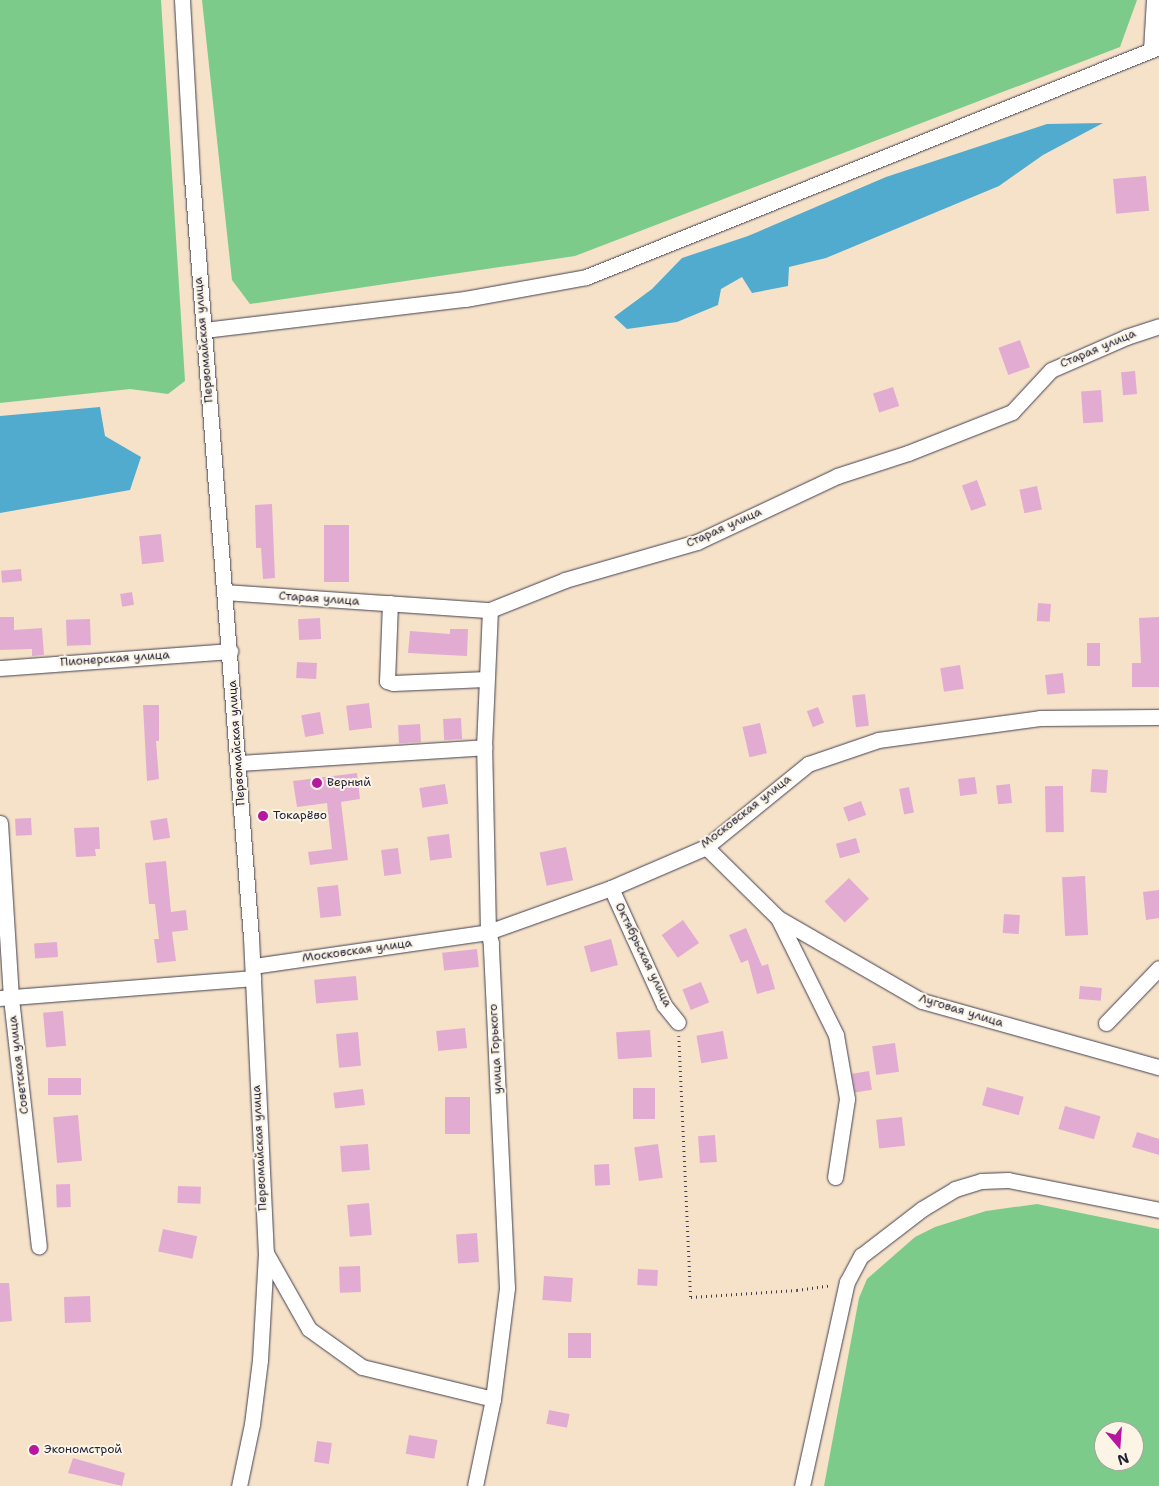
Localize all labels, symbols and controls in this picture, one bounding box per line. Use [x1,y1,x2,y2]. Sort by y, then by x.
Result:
street label: Первомайская улица [191,277,217,403]
street label: Старая улица [1058,327,1138,371]
street label: Старая улица [684,505,764,551]
street label: Старая улица [278,589,360,609]
street label: Пионерская улица [60,648,170,670]
street label: Первомайская улица [225,680,249,806]
street label: Московская улица [698,772,794,852]
place label: Верный [327,776,371,790]
marker: Верный [311,777,323,789]
place label: Токарёво [273,809,327,823]
marker: Токарёво [257,810,269,822]
street label: Октябрьская улица [611,901,675,1009]
street label: Московская улица [301,936,413,966]
street label: Луговая улица [917,991,1005,1031]
street label: улица Горького [486,1003,506,1095]
street label: Советская улица [6,1015,32,1115]
street label: Первомайская улица [250,1085,270,1211]
north arrow [1094,1421,1144,1471]
place label: Экономстрой [44,1443,122,1457]
marker: Экономстрой [28,1444,40,1456]
text: N [1115,1449,1131,1470]

